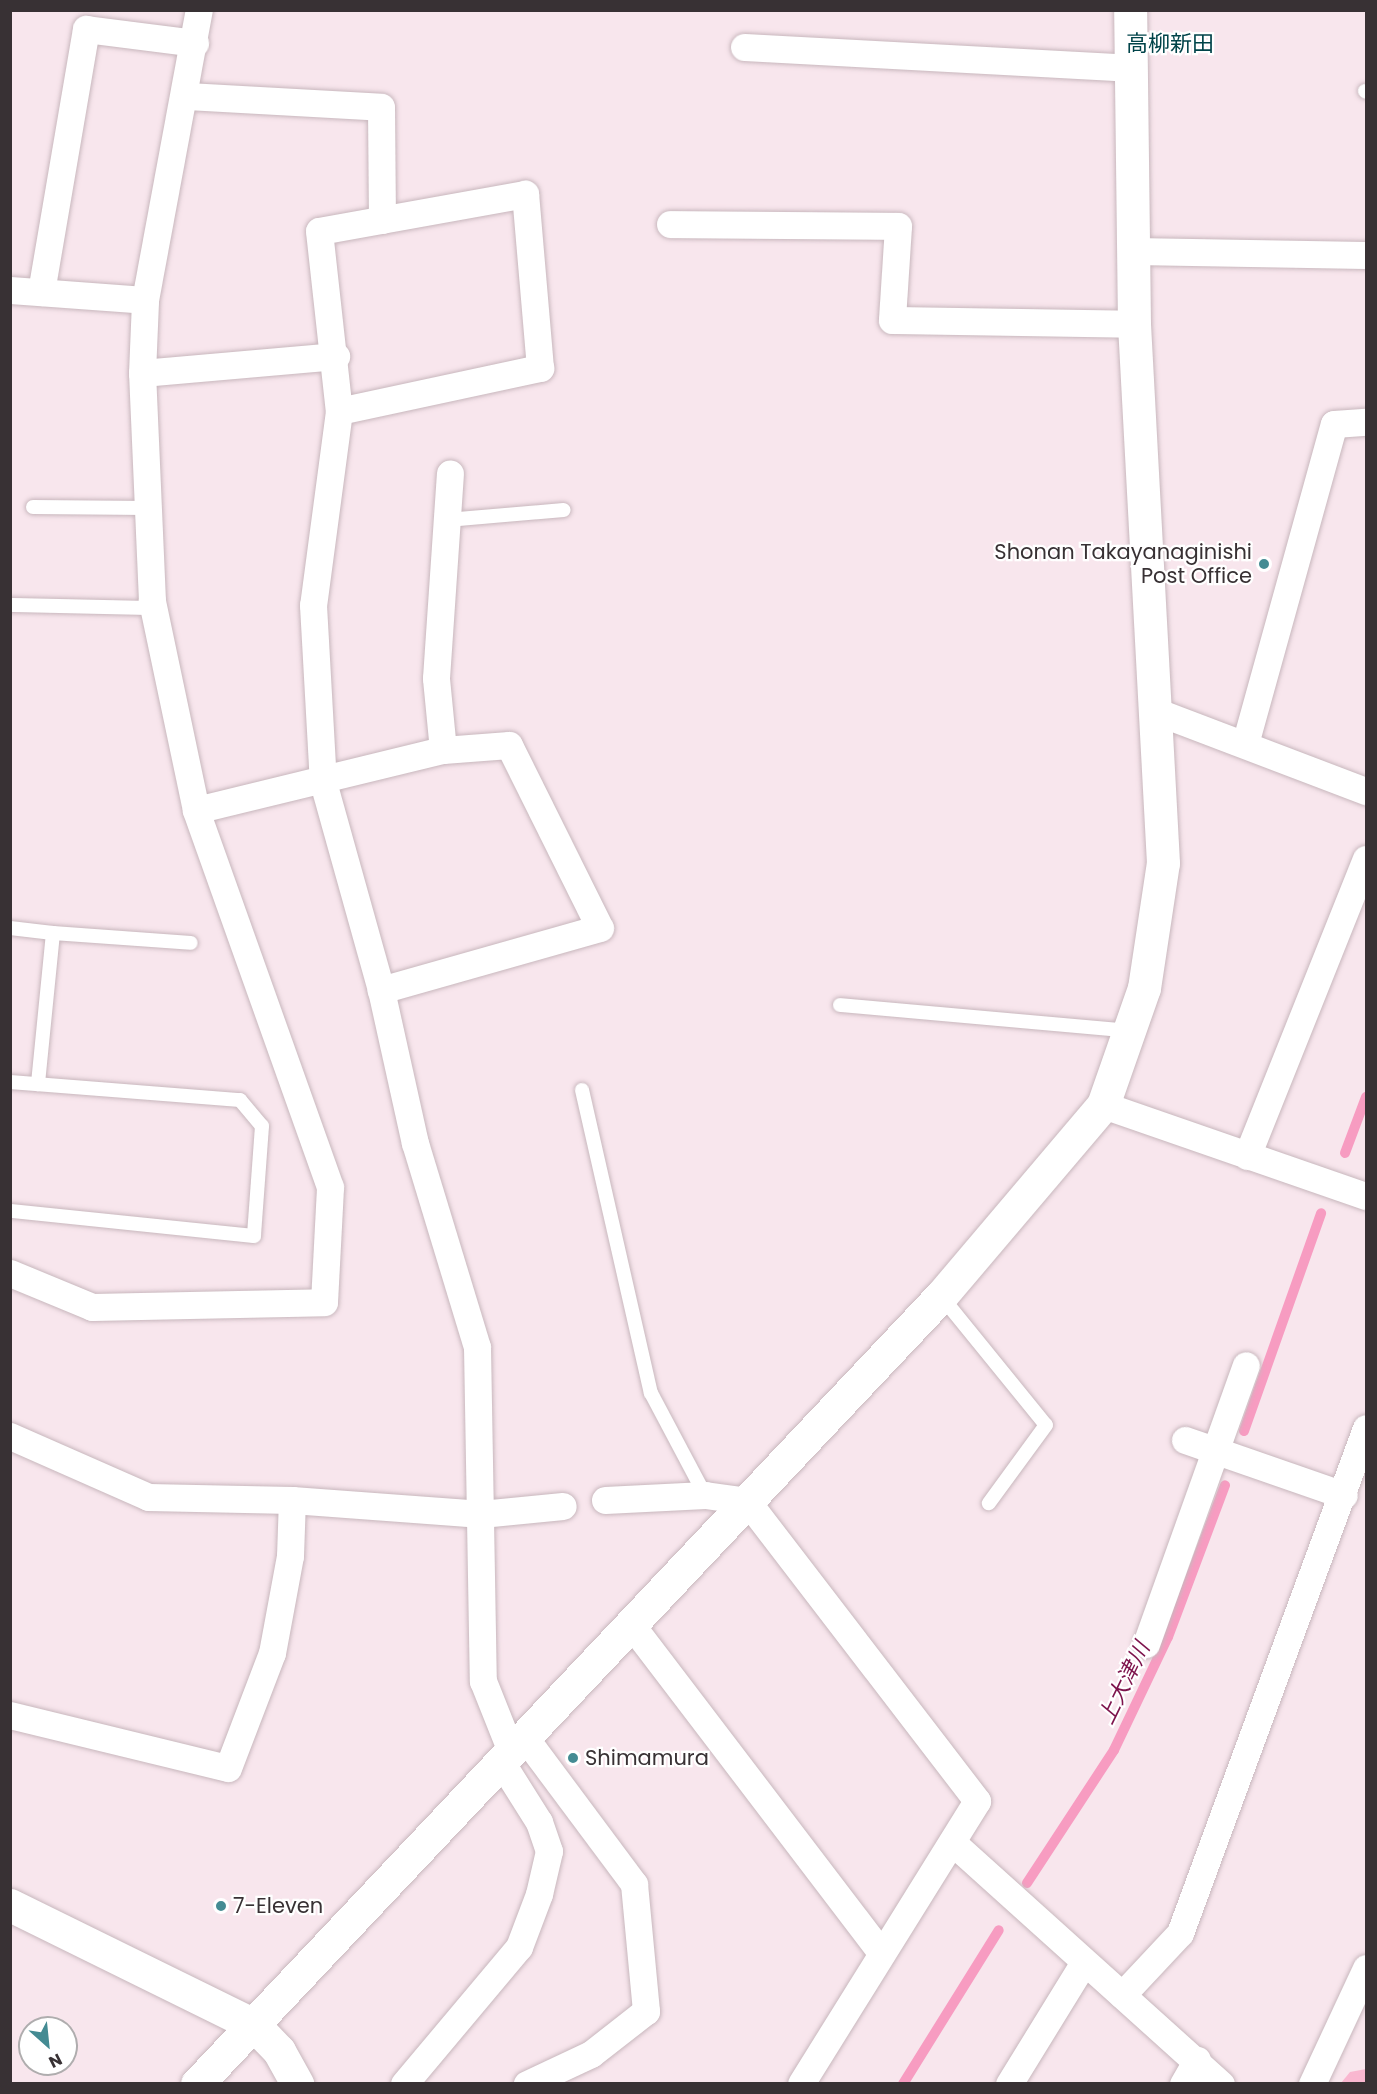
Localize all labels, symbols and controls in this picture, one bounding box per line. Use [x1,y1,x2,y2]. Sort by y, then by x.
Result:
district label: 高柳新田 [1126,31,1214,57]
place label: Shonan Takayanaginishi Post Office [994,539,1252,589]
marker: Shonan Takayanaginishi Post Office [1257,557,1271,571]
water label: 上大津川 [1093,1638,1155,1728]
place label: Shimamura [585,1745,709,1771]
marker: Shimamura [566,1751,580,1765]
place label: 7-Eleven [233,1893,323,1919]
marker: 7-Eleven [214,1899,228,1913]
north arrow [18,2016,78,2076]
text: N [45,2048,66,2074]

